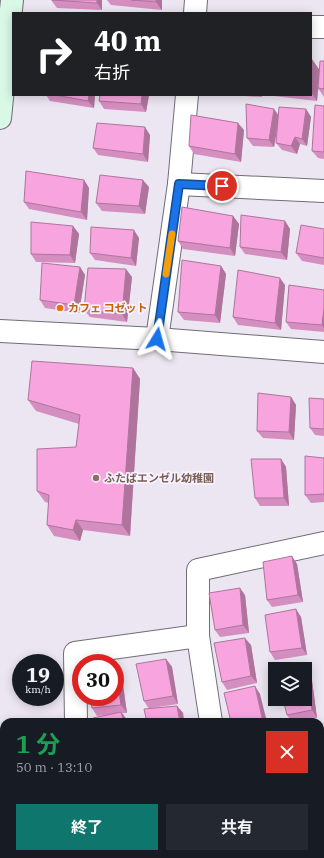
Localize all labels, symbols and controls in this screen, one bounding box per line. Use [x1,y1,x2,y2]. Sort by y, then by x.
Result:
text: 40 m [94,22,161,59]
icon: right [28,28,80,80]
text: 右折 [94,61,130,84]
pin [205,169,239,203]
icon: arrive [211,175,233,197]
place label: カフェ コゼット [68,301,148,315]
marker: カフェ コゼット [55,303,65,313]
position arrow [136,318,178,360]
place label: ふたばエンゼル幼稚園 [104,471,214,485]
marker: ふたばエンゼル幼稚園 [91,473,101,483]
speed limit sign: 30 [72,654,124,706]
text: 19 [26,661,50,688]
map controls [268,662,312,706]
button: layers [268,662,312,706]
text: km/h [25,683,51,696]
text: 1 分 [16,728,60,760]
button: close [266,731,308,773]
text: 50 m · 13:10 [16,759,92,776]
button: 終了 [16,804,158,850]
button: 共有 [166,804,308,850]

